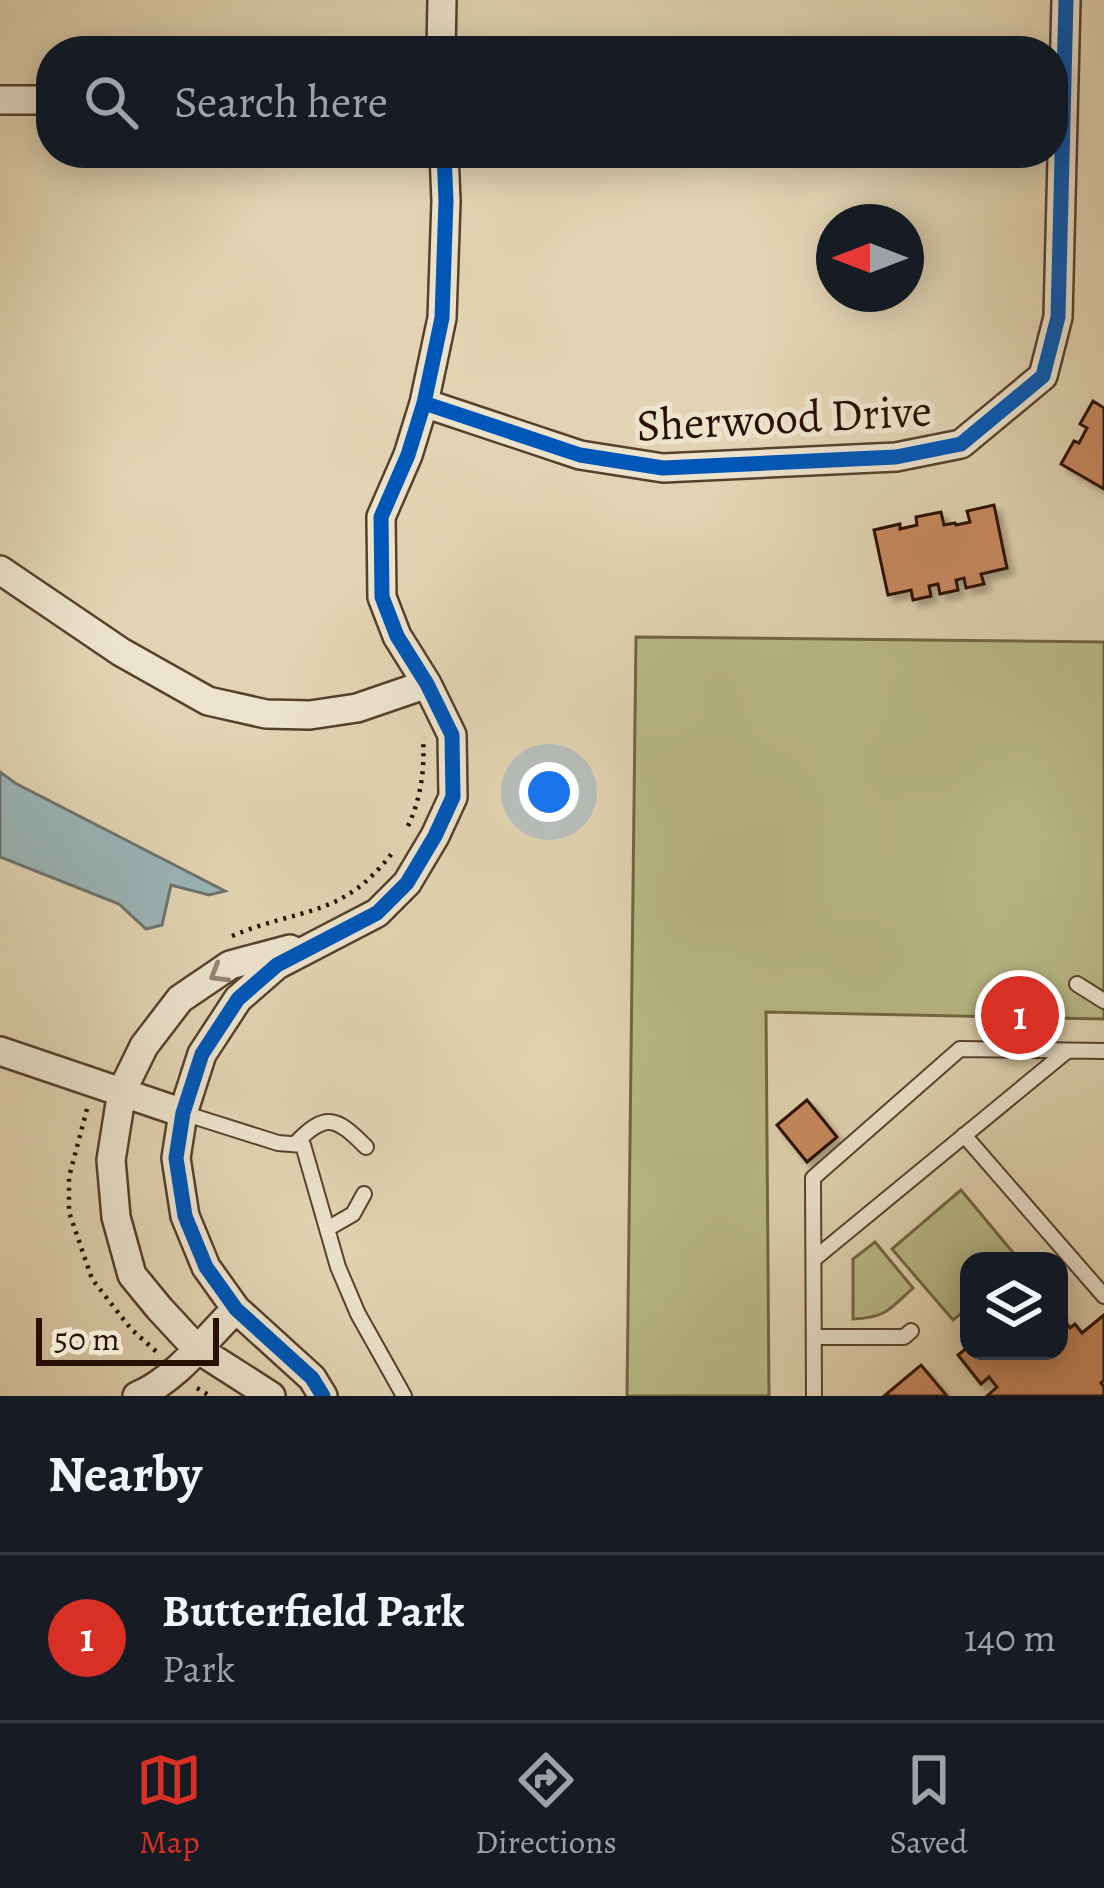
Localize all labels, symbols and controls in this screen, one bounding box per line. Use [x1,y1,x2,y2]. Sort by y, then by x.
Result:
search box [36,36,1068,168]
icon: search [78,69,144,135]
text: Search here [174,71,388,133]
north arrow [816,204,924,312]
street label: Sherwood Drive [635,379,933,457]
your location [519,762,579,822]
one-way arrow [209,960,231,983]
pin: 1 [981,970,1059,1060]
map controls [960,1252,1068,1360]
button: layers [960,1252,1068,1360]
scale bar [36,1312,219,1365]
text: 50 m [54,1316,120,1361]
text: Nearby [48,1439,202,1509]
text: Butterfield Park [162,1580,464,1642]
text: 1 [80,1611,94,1664]
text: 140 m [964,1611,1056,1664]
text: Park [162,1642,235,1695]
tab: Map [136,1747,202,1864]
tab: Directions [475,1747,617,1864]
tab: Saved [889,1747,968,1864]

